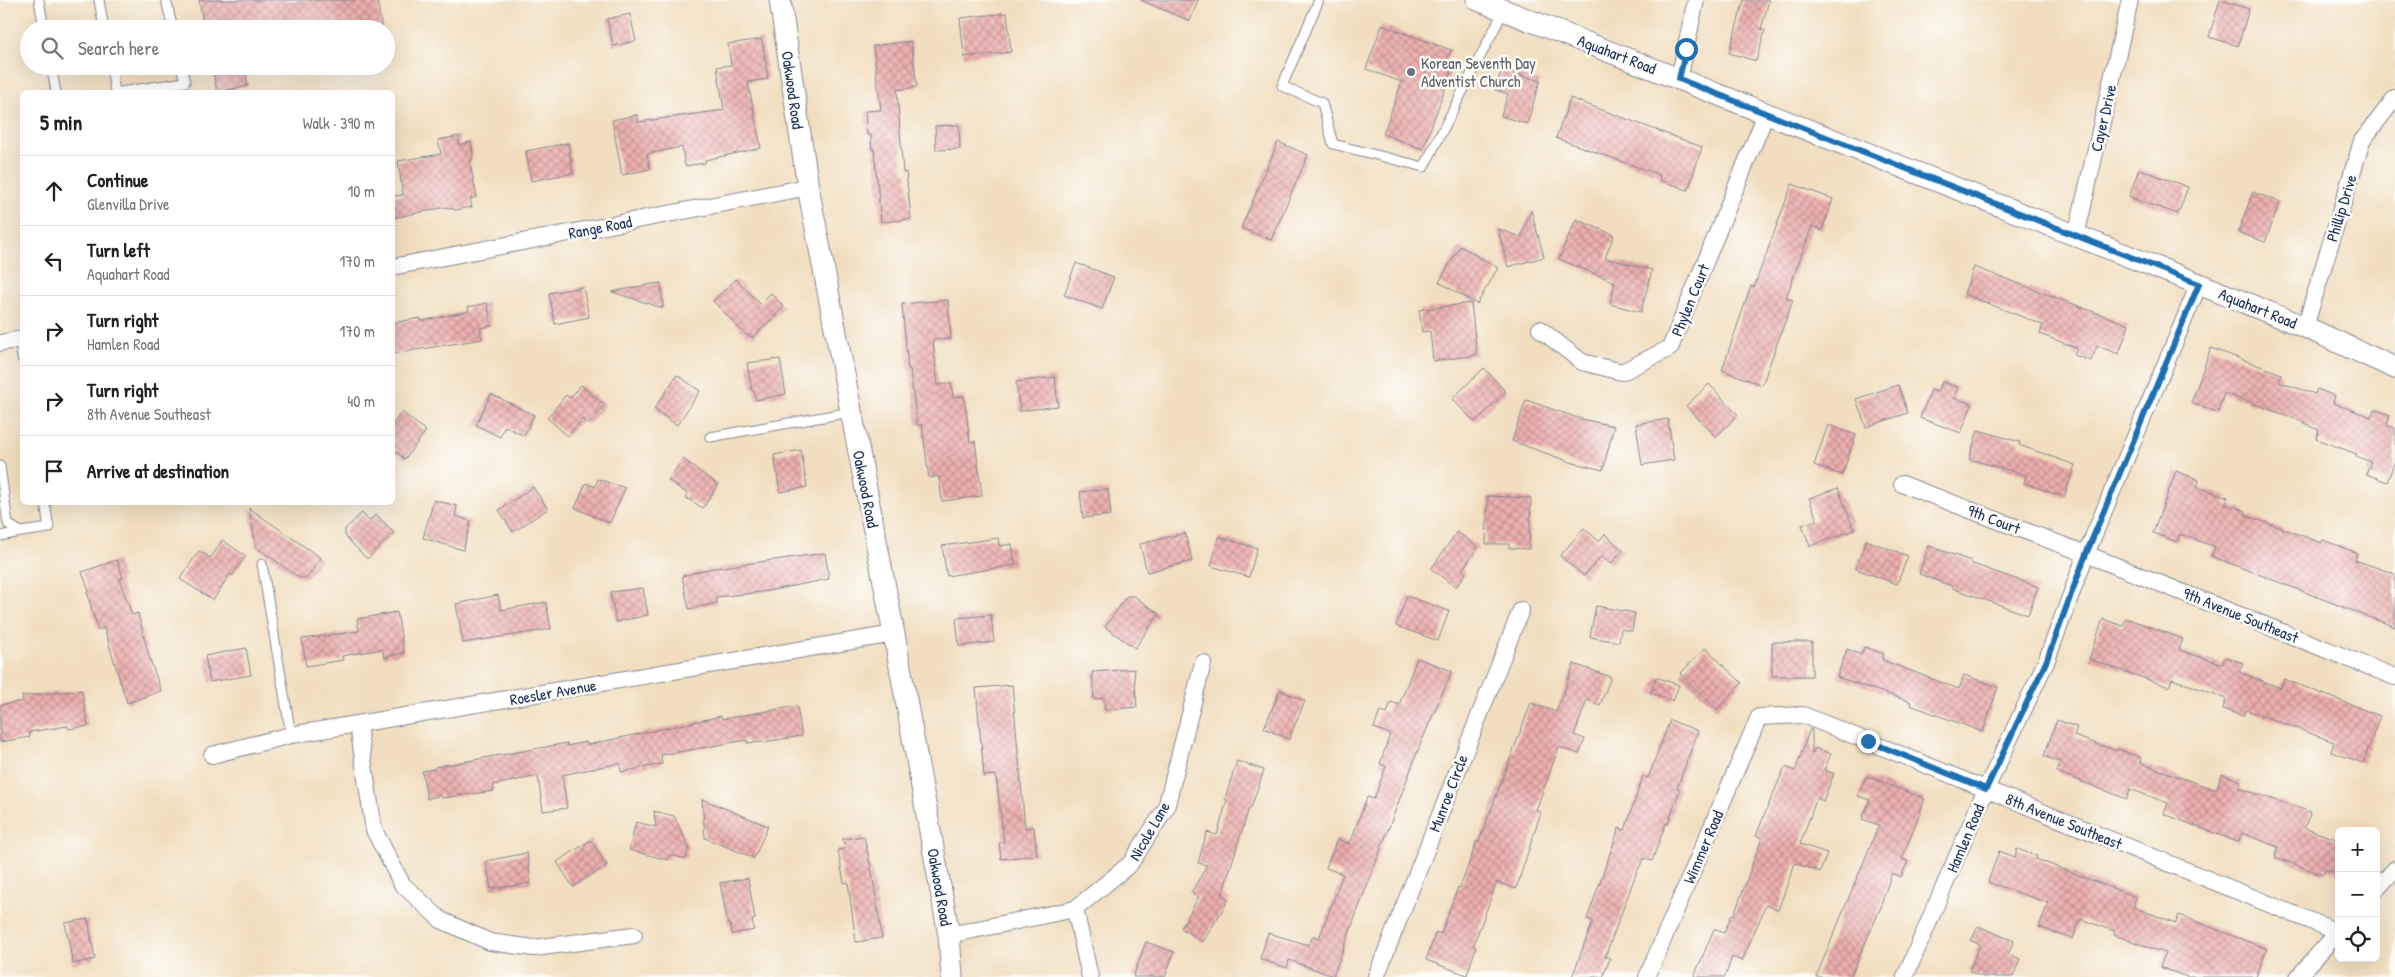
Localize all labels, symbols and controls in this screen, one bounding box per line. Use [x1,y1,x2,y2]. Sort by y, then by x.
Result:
search box [20,20,395,75]
street label: Aquahart Road [1575,29,1659,79]
icon: search [38,34,66,62]
text: Search here [78,35,159,61]
route start [1675,38,1698,61]
street label: Oakwood Road [777,50,809,130]
place label: Korean Seventh Day Adventist Church [1421,52,1536,92]
marker: Korean Seventh Day Adventist Church [1405,66,1417,78]
street label: Cayer Drive [2085,82,2122,154]
text: 5 min [40,108,82,137]
text: Walk · 390 m [303,112,375,134]
text: Continue [87,167,148,193]
street label: Phillip Drive [2320,171,2362,244]
icon: ahead [40,177,68,205]
text: 10 m [347,180,375,202]
text: Glenvilla Drive [87,193,169,215]
street label: Range Road [566,210,634,244]
text: Turn left [87,237,150,263]
icon: left [40,247,68,275]
text: 170 m [340,250,375,272]
street label: Phylen Court [1666,260,1715,339]
text: Aquahart Road [87,263,169,285]
street label: Aquahart Road [2216,282,2300,334]
text: Turn right [87,307,158,333]
icon: right [40,317,68,345]
text: 170 m [340,320,375,342]
text: Hamlen Road [87,333,159,355]
text: Turn right [87,377,158,403]
icon: right [40,387,68,415]
text: 40 m [347,390,375,412]
text: 8th Avenue Southeast [87,403,211,425]
street label: Oakwood Road [848,448,884,530]
icon: arrive [40,457,68,485]
text: Arrive at destination [87,458,229,484]
street label: 9th Court [1964,499,2024,539]
street label: 9th Avenue Southeast [2180,582,2302,648]
street label: Roesler Avenue [508,673,599,710]
route end [1857,730,1880,753]
street label: Munroe Circle [1423,751,1473,835]
street label: 8th Avenue Southeast [2002,788,2126,855]
street label: Nicole Lane [1123,797,1175,865]
street label: Hamlen Road [1941,800,1989,876]
street label: Wimmer Road [1678,807,1728,887]
map controls [2335,827,2380,962]
button: + [2335,827,2380,872]
street label: Oakwood Road [922,847,958,927]
button: − [2335,872,2380,917]
button: locate [2335,917,2380,962]

